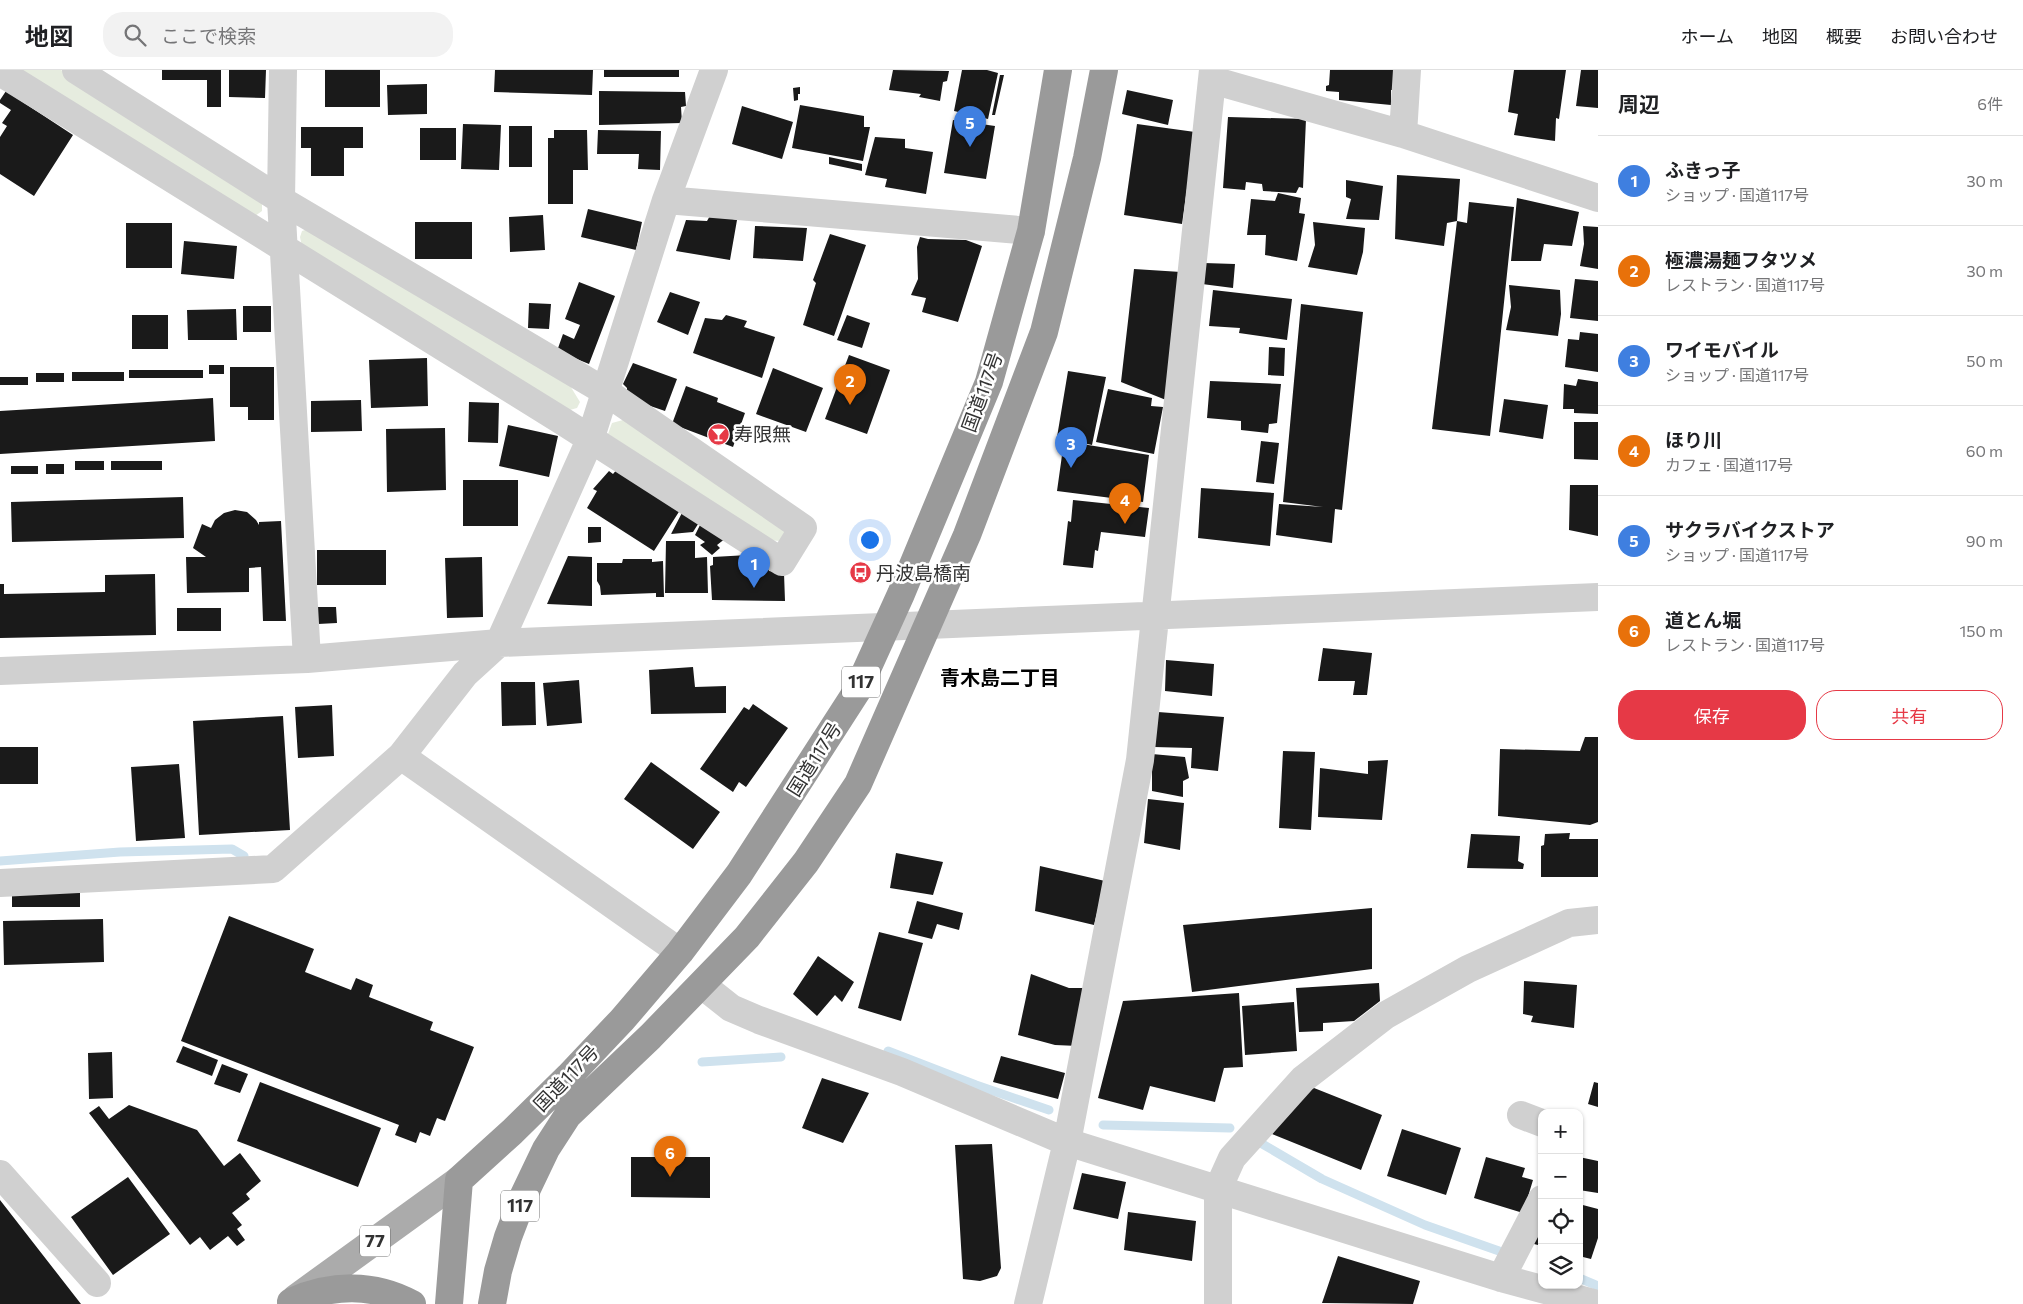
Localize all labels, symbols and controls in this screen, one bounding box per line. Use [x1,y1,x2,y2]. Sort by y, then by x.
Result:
search box [103,12,453,57]
text: 地図 [25,21,73,50]
icon: search [121,21,149,49]
text: ここで検索 [161,24,256,47]
text: ホーム [1681,25,1734,47]
text: 地図 [1762,25,1798,47]
text: 概要 [1826,25,1862,47]
text: お問い合わせ [1890,25,1998,47]
text: 周辺 [1618,91,1660,116]
text: 6件 [1977,94,2003,113]
pin: 5 [954,106,986,147]
text: ふきっ子 [1665,158,1740,181]
text: 1 [1630,171,1638,190]
text: 30 m [1966,171,2003,190]
text: ショップ · 国道117号 [1665,185,1809,204]
text: 極濃湯麺フタツメ [1665,248,1817,271]
text: 2 [1629,261,1639,280]
text: 30 m [1966,261,2003,280]
text: レストラン · 国道117号 [1665,275,1825,294]
text: ワイモバイル [1665,338,1779,361]
street label: 国道117号 [956,349,1007,435]
text: 3 [1629,351,1639,370]
text: 50 m [1966,351,2003,370]
pin: 2 [834,364,866,405]
text: ショップ · 国道117号 [1665,365,1809,384]
bar icon: 寿限無 [706,422,730,446]
place label: 寿限無 [734,422,791,445]
pin: 3 [1055,427,1087,468]
text: ほり川 [1665,428,1722,451]
text: 4 [1629,441,1639,460]
text: 60 m [1966,441,2003,460]
text: カフェ · 国道117号 [1665,455,1793,474]
pin: 4 [1109,483,1141,524]
text: サクラバイクストア [1665,518,1835,541]
your location [857,527,883,553]
text: 5 [1629,531,1639,550]
text: 90 m [1966,531,2003,550]
text: ショップ · 国道117号 [1665,545,1809,564]
pin: 1 [738,547,770,588]
bus stop icon: 丹波島橋南 [848,561,872,585]
place label: 丹波島橋南 [876,561,971,584]
text: 道とん堀 [1665,608,1741,631]
text: 6 [1629,621,1639,640]
text: 150 m [1960,621,2003,640]
text: レストラン · 国道117号 [1665,635,1825,654]
district label: 青木島二丁目 [940,665,1060,689]
road number: 117 [842,666,880,698]
button: 保存 [1618,690,1806,740]
button: 共有 [1816,690,2003,740]
street label: 国道117号 [782,717,845,800]
street label: 国道117号 [528,1040,603,1116]
map controls [1538,1109,1583,1289]
button: + [1538,1109,1583,1154]
pin: 6 [654,1136,686,1177]
button: − [1538,1154,1583,1199]
road number: 117 [501,1190,539,1222]
button: locate [1538,1199,1583,1244]
road number: 77 [360,1226,390,1256]
button: layers [1538,1244,1583,1289]

